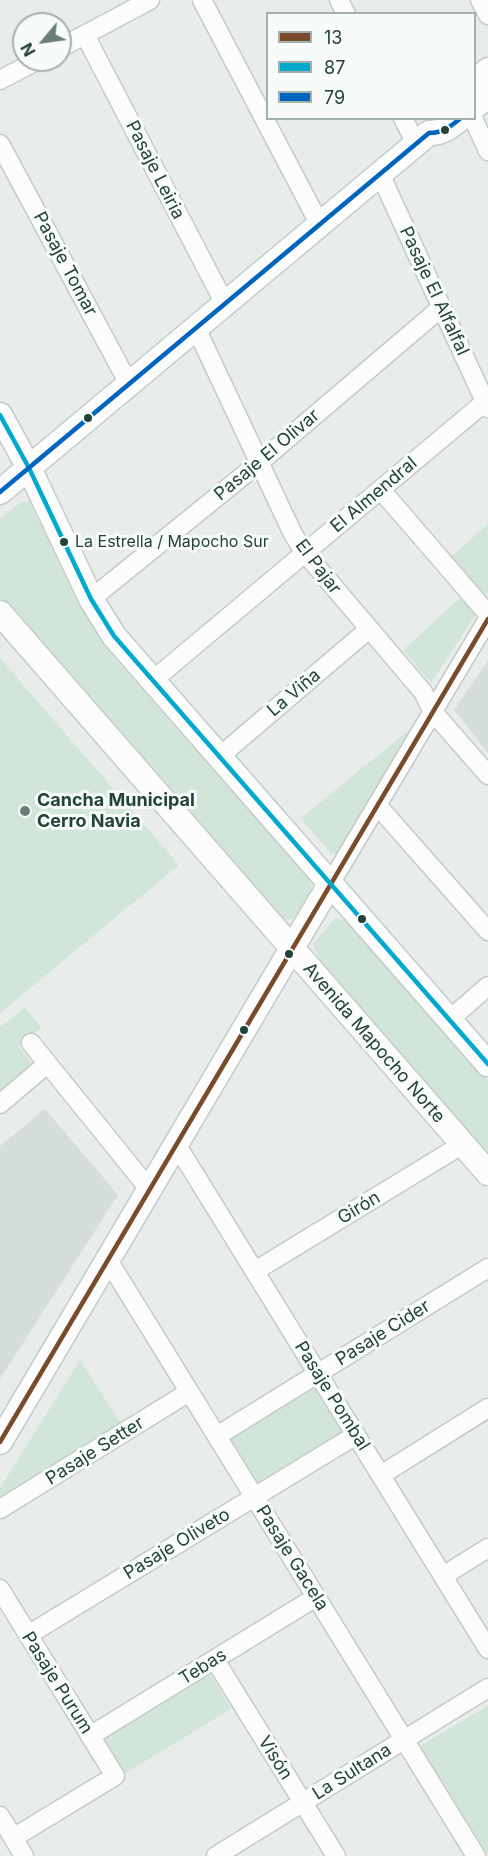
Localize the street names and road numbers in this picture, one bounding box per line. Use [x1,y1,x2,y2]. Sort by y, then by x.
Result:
street label: Pasaje Leiria [121,117,189,223]
street label: Pasaje Tomar [29,208,101,320]
street label: Pasaje El Alfalfal [395,223,473,359]
street label: Pasaje El Olivar [210,405,324,505]
street label: El Almendral [326,453,422,537]
street label: El Pajar [290,535,346,599]
street label: La Viña [263,665,325,721]
street label: Avenida Mapocho Norte [299,958,449,1128]
street label: Girón [334,1187,384,1229]
street label: Pasaje Cider [332,1296,434,1370]
street label: Pasaje Pombal [290,1337,374,1455]
street label: Pasaje Setter [42,1412,148,1490]
street label: Pasaje Gacela [251,1501,333,1615]
street label: Pasaje Oliveto [120,1504,234,1584]
street label: Pasaje Purum [17,1628,97,1738]
street label: Tebas [175,1644,231,1690]
street label: Visón [253,1732,297,1784]
street label: La Sultana [309,1739,395,1805]

